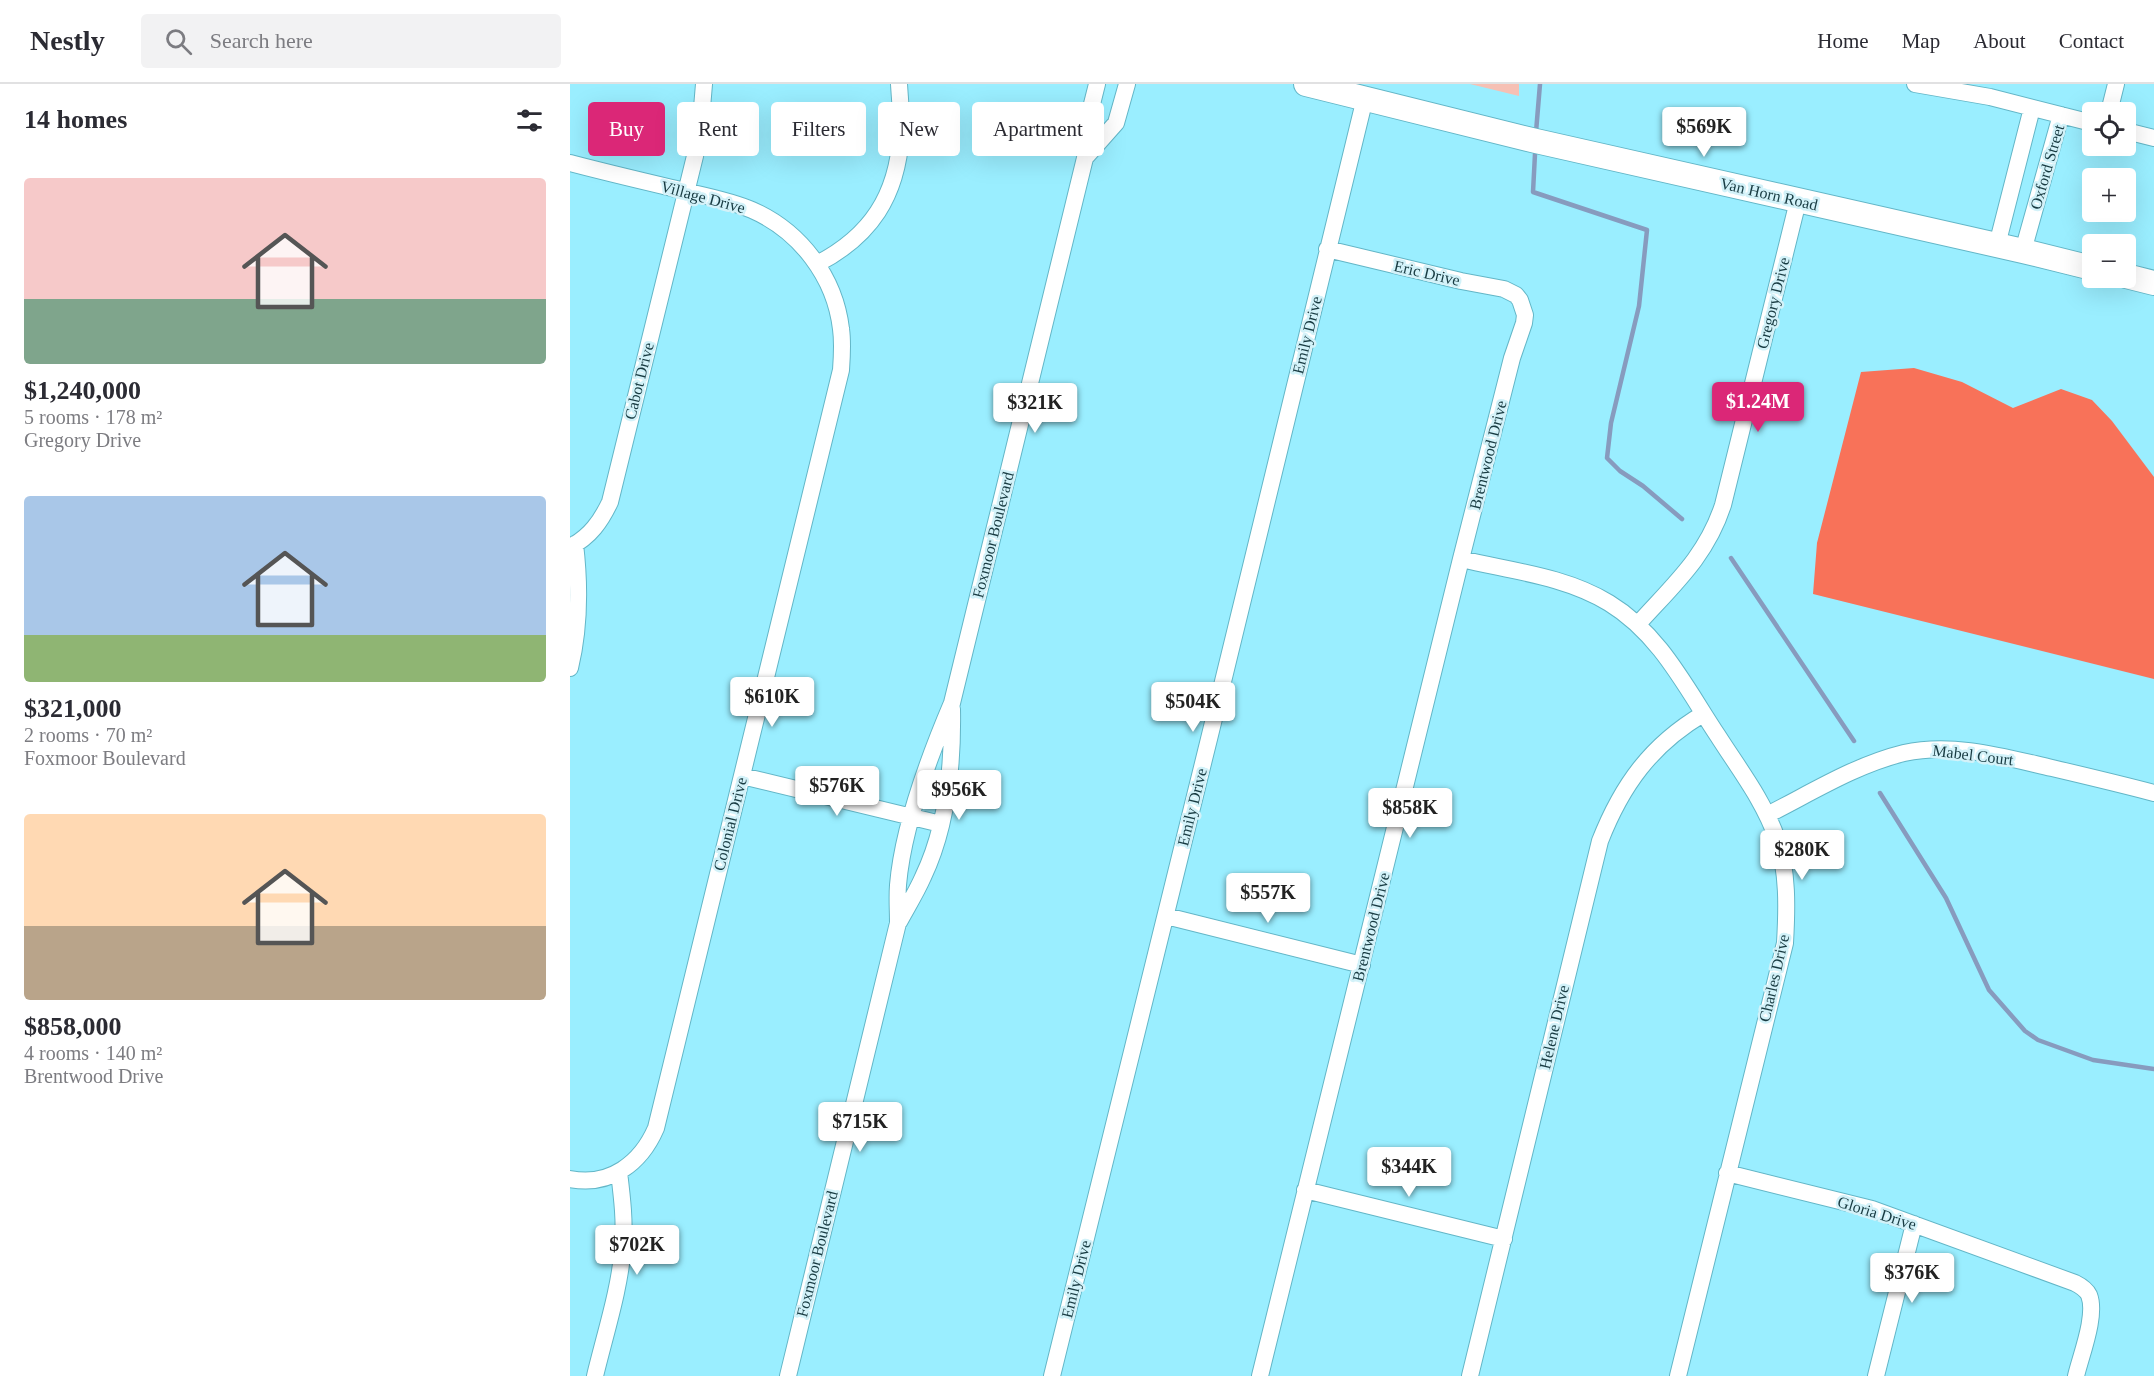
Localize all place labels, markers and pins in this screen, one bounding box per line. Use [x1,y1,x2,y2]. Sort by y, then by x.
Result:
pin: $569K [1662,107,1746,158]
pin: $1.24M [1709,382,1807,433]
pin: $321K [993,383,1077,434]
pin: $610K [730,677,814,728]
pin: $504K [1151,682,1235,733]
pin: $576K [795,766,879,817]
pin: $956K [917,770,1001,821]
pin: $858K [1368,788,1452,839]
pin: $280K [1760,830,1844,881]
pin: $557K [1226,873,1310,924]
pin: $715K [818,1102,902,1153]
pin: $344K [1367,1147,1451,1198]
pin: $702K [595,1225,679,1276]
pin: $376K [1870,1253,1954,1304]

